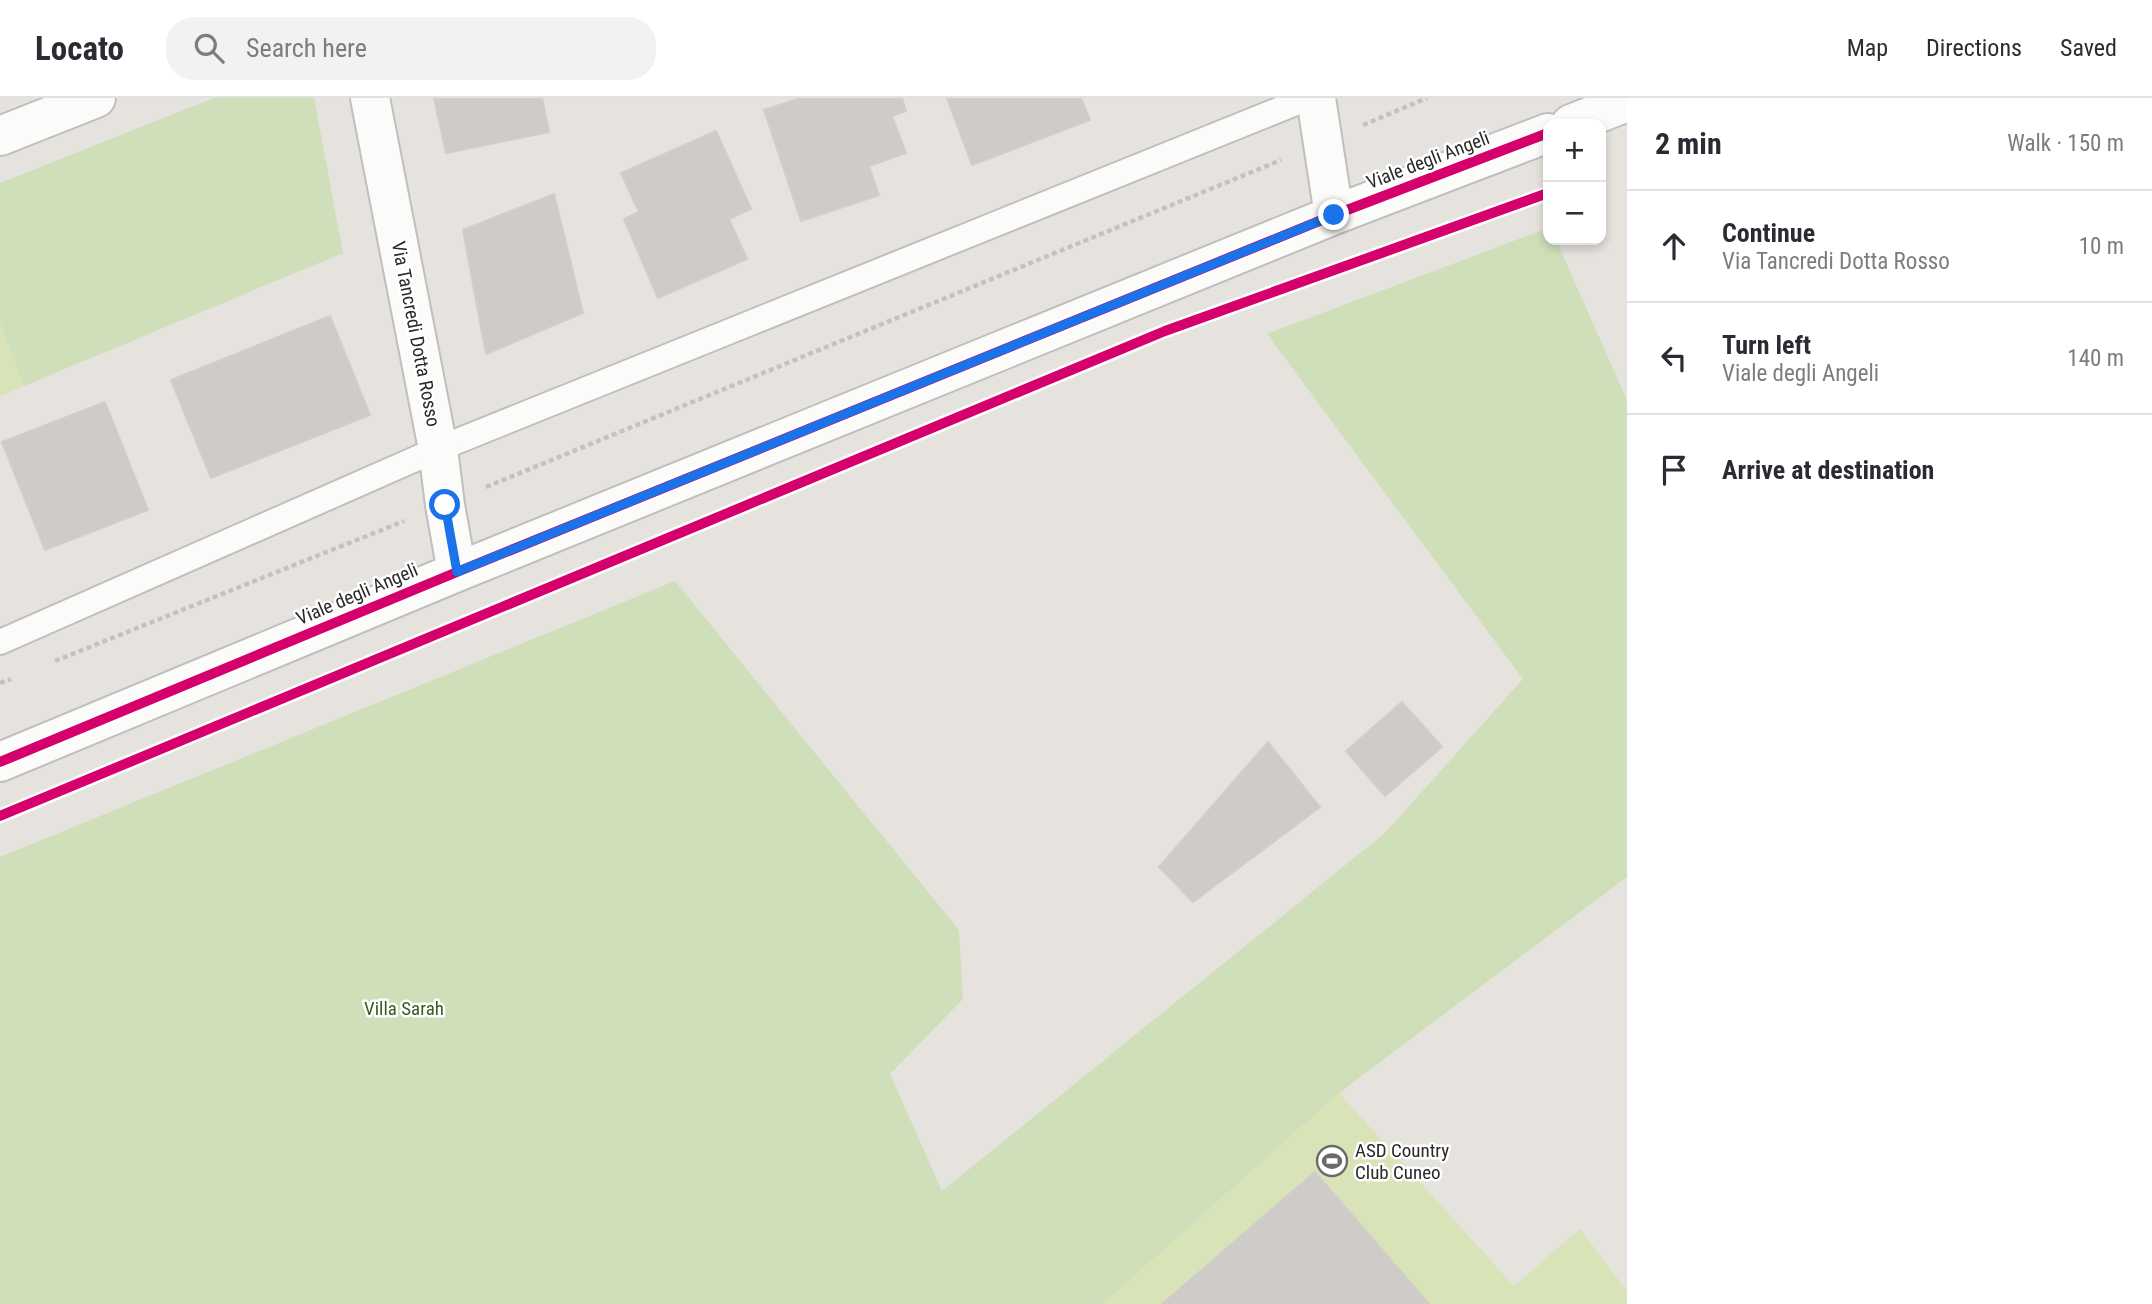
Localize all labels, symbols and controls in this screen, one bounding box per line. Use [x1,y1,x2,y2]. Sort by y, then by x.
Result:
search box [166,17,656,80]
text: Locato [35,29,124,68]
icon: search [190,29,228,67]
text: Search here [246,33,367,63]
text: Map [1847,34,1888,62]
text: Directions [1926,34,2022,62]
text: Saved [2060,34,2117,62]
map controls [1543,119,1606,245]
button: + [1543,119,1606,182]
street label: Viale degli Angeli [1363,126,1493,194]
text: 2 min [1655,126,1722,161]
text: Walk · 150 m [2007,130,2124,157]
button: − [1543,182,1606,245]
route end [1318,199,1349,230]
text: Continue [1722,218,1815,248]
icon: ahead [1655,227,1693,265]
text: 10 m [2079,233,2124,260]
street label: Via Tancredi Dotta Rosso [387,239,445,429]
text: Via Tancredi Dotta Rosso [1722,248,1950,275]
text: Turn left [1722,330,1811,360]
icon: left [1655,339,1693,377]
text: 140 m [2067,345,2124,372]
text: Viale degli Angeli [1722,360,1879,387]
icon: arrive [1655,451,1693,489]
text: Arrive at destination [1722,455,1934,485]
route start [429,489,460,520]
street label: Viale degli Angeli [293,558,421,630]
park label: Villa Sarah [364,997,444,1020]
place label: ASD Country Club Cuneo [1355,1139,1449,1184]
sports icon: ASD Country Club Cuneo [1315,1144,1349,1178]

